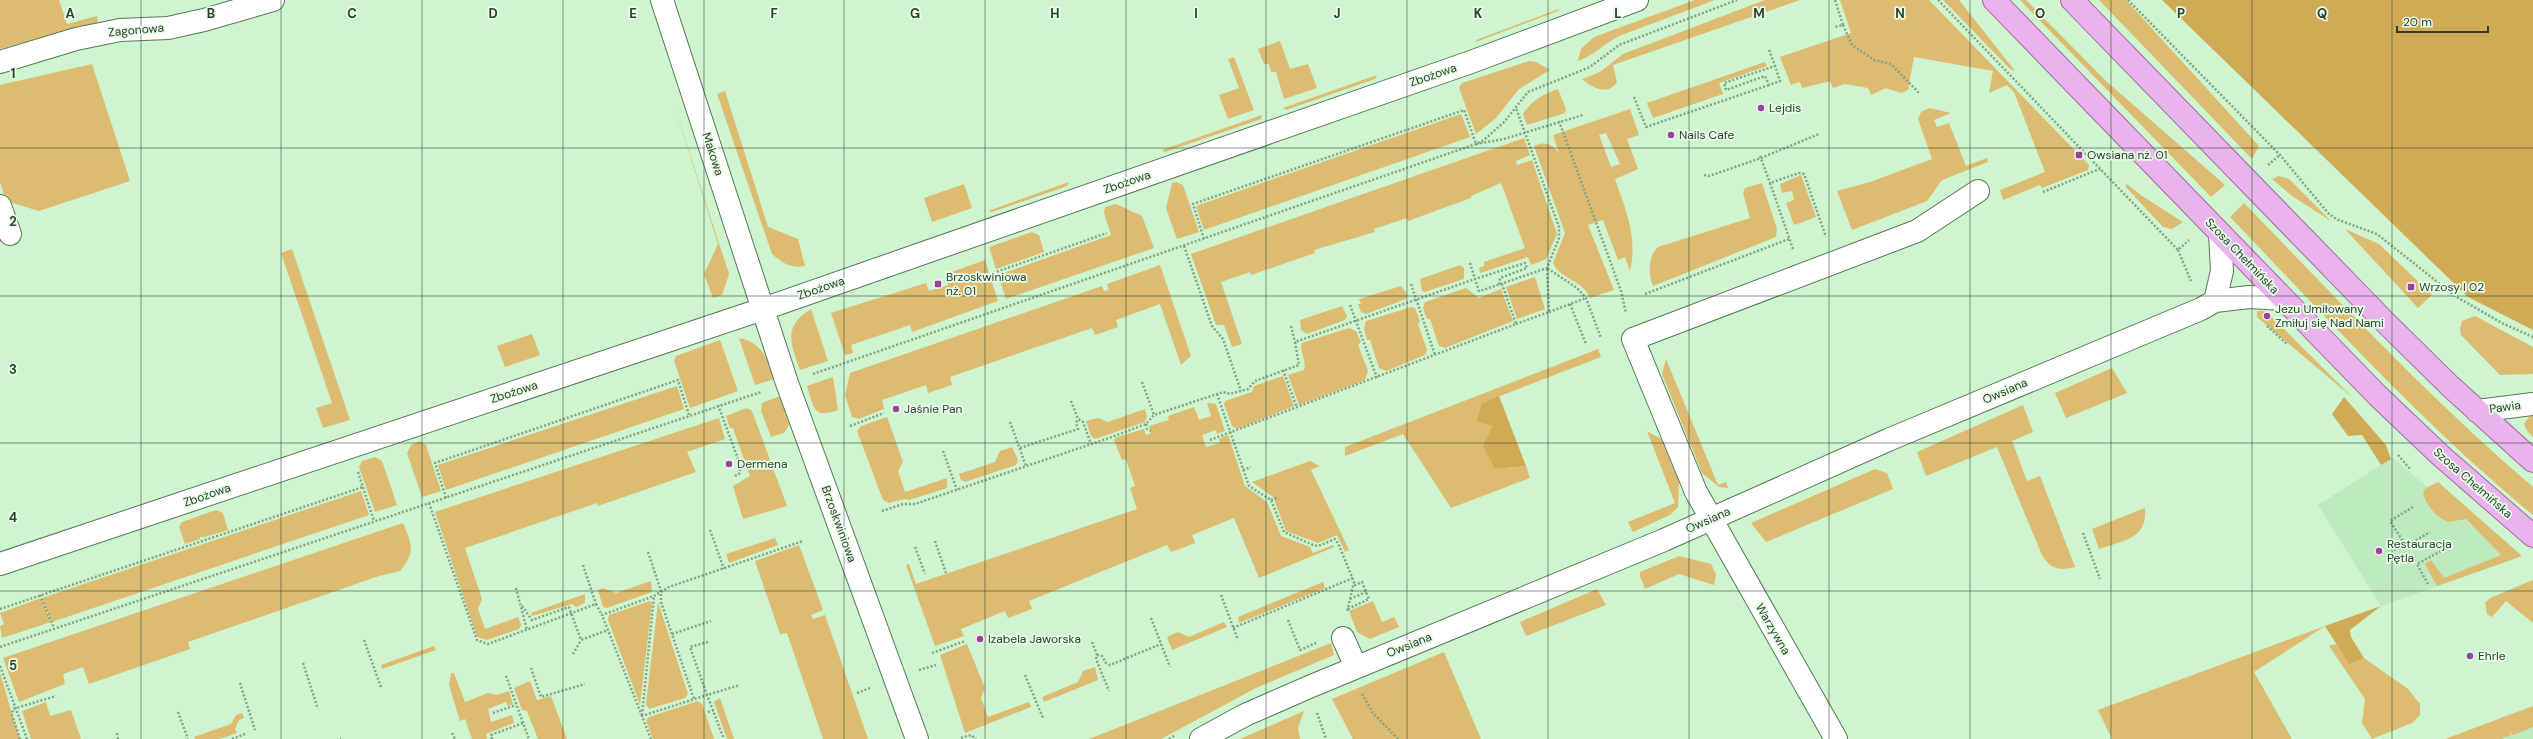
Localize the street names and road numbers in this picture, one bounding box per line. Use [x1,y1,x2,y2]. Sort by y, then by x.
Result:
street label: Zagonowa [107,20,165,40]
street label: Zbożowa [1407,59,1459,91]
street label: Makowa [699,130,727,178]
street label: Zbożowa [1101,166,1153,198]
street label: Szosa Chełmińska [2202,215,2282,297]
street label: Zbożowa [795,272,847,304]
street label: Owsiana [1980,374,2030,408]
street label: Zbożowa [488,377,540,407]
street label: Pawia [2488,397,2522,417]
street label: Szosa Chełmińska [2430,444,2516,522]
street label: Zbożowa [181,479,233,511]
street label: Brzoskwiniowa [818,483,860,565]
street label: Owsiana [1683,503,1733,537]
street label: Warzywna [1752,600,1794,658]
street label: Owsiana [1384,629,1434,661]

